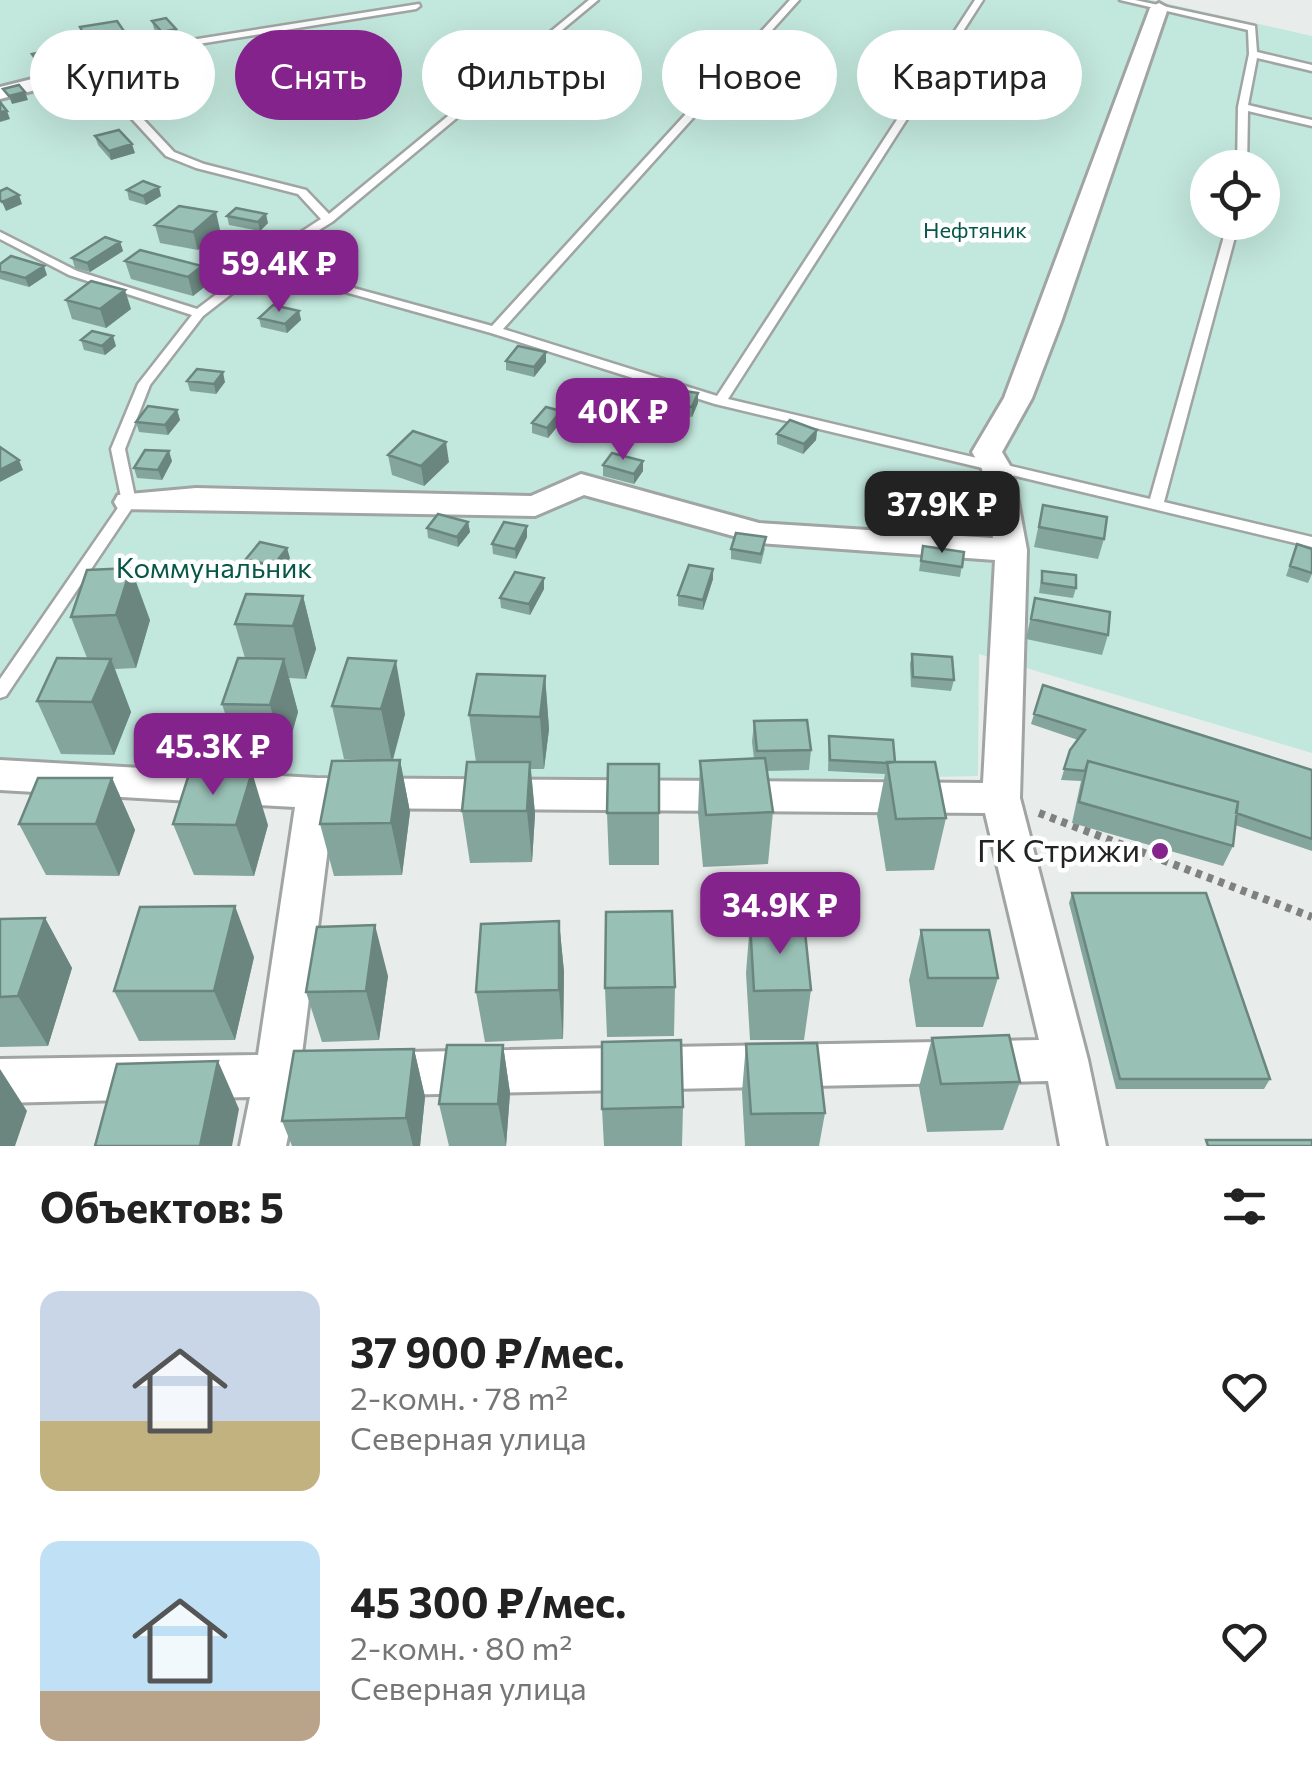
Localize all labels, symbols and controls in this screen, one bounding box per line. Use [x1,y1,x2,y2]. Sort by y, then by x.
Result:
chip: Купить [30,30,215,120]
chip: Снять [235,30,402,120]
chip: Фильтры [422,30,642,120]
chip: Новое [662,30,837,120]
chip: Квартира [857,30,1082,120]
map controls [1190,150,1280,240]
button: locate [1190,150,1280,240]
park label: Нефтяник [923,216,1027,243]
pin: 59.4K ₽ [187,230,371,315]
text: 59.4K ₽ [221,242,337,282]
pin: 40K ₽ [553,378,693,463]
text: 40K ₽ [578,390,668,430]
pin: 37.9K ₽ [850,471,1034,556]
text: 37.9K ₽ [887,483,997,523]
park label: Коммунальник [116,550,312,584]
pin: 45.3K ₽ [121,713,305,798]
text: 45.3K ₽ [156,725,270,765]
place label: ГК Стрижи [977,829,1140,869]
marker: ГК Стрижи [1149,840,1171,862]
pin: 34.9K ₽ [688,872,872,957]
text: 34.9K ₽ [722,884,838,924]
icon: filters [1217,1179,1272,1234]
text: Объектов: 5 [40,1180,284,1232]
text: 37 900 ₽/мес. [350,1325,625,1377]
icon: home [120,1331,240,1451]
icon: heart [1217,1364,1272,1419]
text: 2-комн. · 78 m² [350,1377,568,1417]
text: Северная улица [350,1417,587,1457]
text: 45 300 ₽/мес. [350,1575,626,1627]
icon: home [120,1581,240,1701]
icon: heart [1217,1614,1272,1669]
text: 2-комн. · 80 m² [350,1627,572,1667]
text: Северная улица [350,1667,587,1707]

